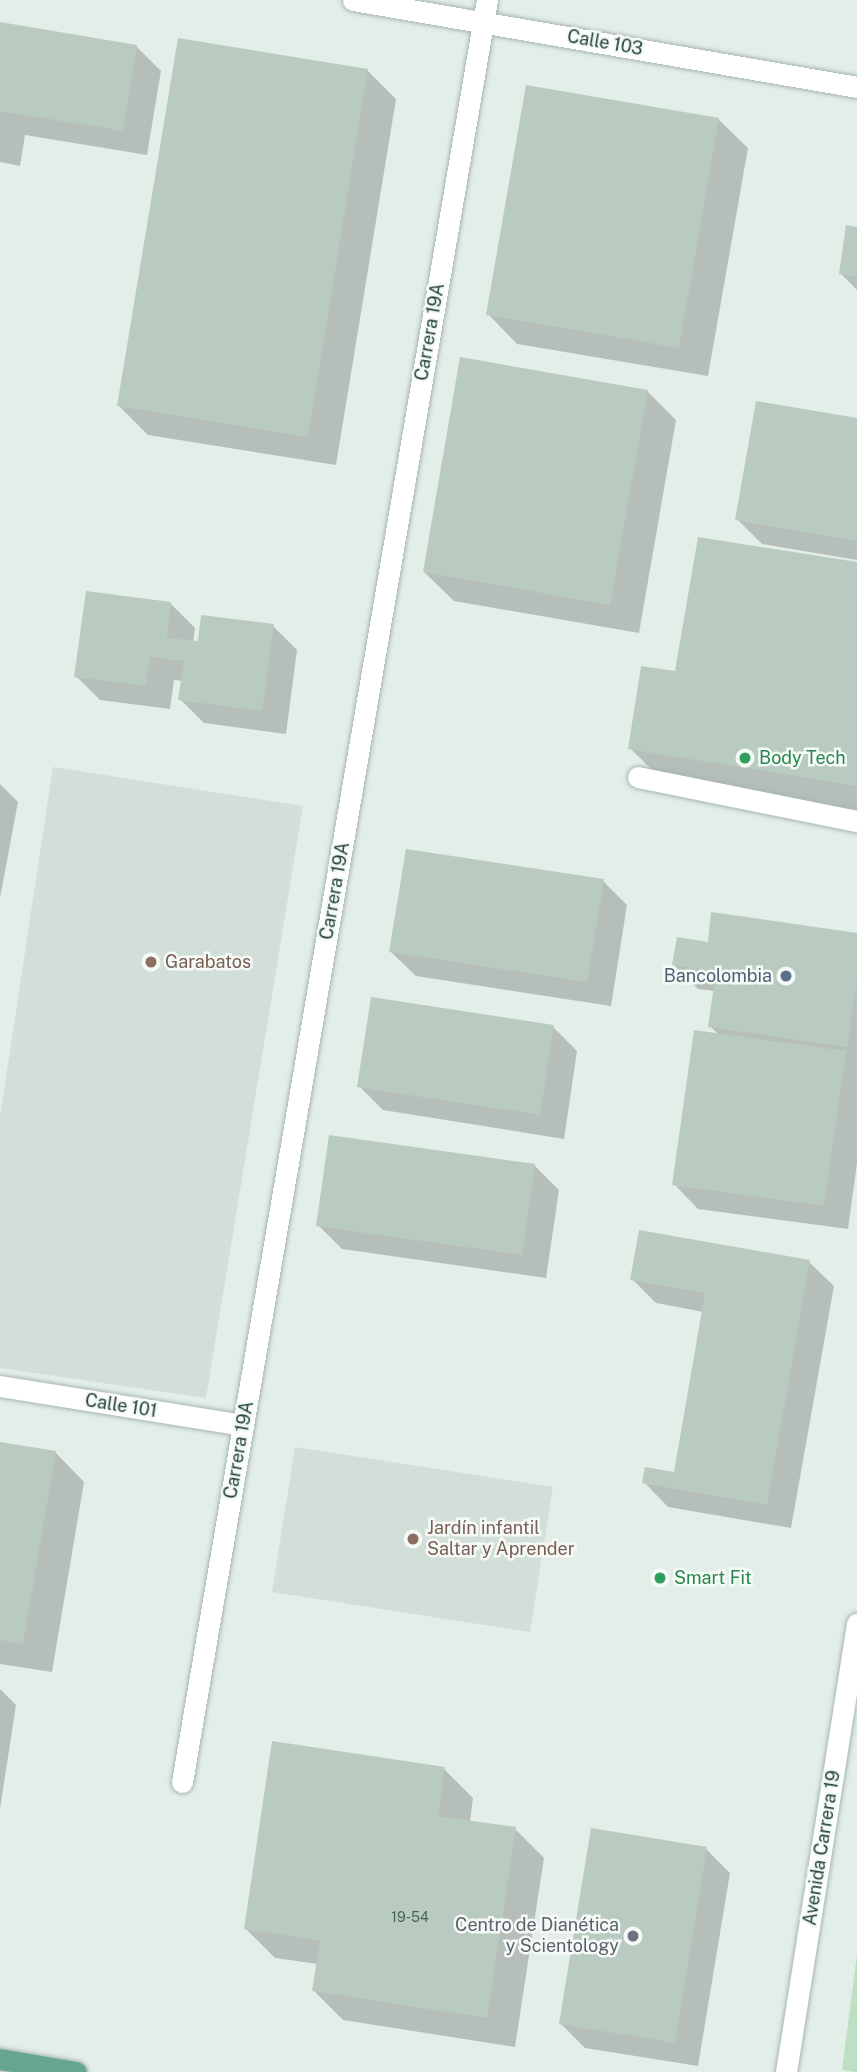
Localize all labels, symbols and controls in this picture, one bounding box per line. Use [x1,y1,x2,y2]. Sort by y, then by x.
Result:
street label: Calle 103 [565,26,645,60]
street label: Carrera 19A [411,282,449,382]
place label: Body Tech [759,747,846,769]
marker: Body Tech [737,750,753,766]
street label: Carrera 19A [316,841,354,941]
place label: Garabatos [165,951,251,973]
marker: Garabatos [143,954,159,970]
place label: Bancolombia [664,965,772,987]
marker: Bancolombia [778,968,794,984]
street label: Calle 101 [83,1390,159,1422]
street label: Carrera 19A [220,1400,258,1500]
place label: Jardín infantil Saltar y Aprender [427,1518,575,1560]
marker: Jardín infantil Saltar y Aprender [405,1531,421,1547]
place label: Smart Fit [674,1567,752,1589]
marker: Smart Fit [652,1570,668,1586]
street label: Avenida Carrera 19 [799,1769,845,1927]
house number: 19-54 [391,1909,429,1925]
place label: Centro de Dianética y Scientology [455,1915,619,1958]
marker: Centro de Dianética y Scientology [625,1928,641,1944]

